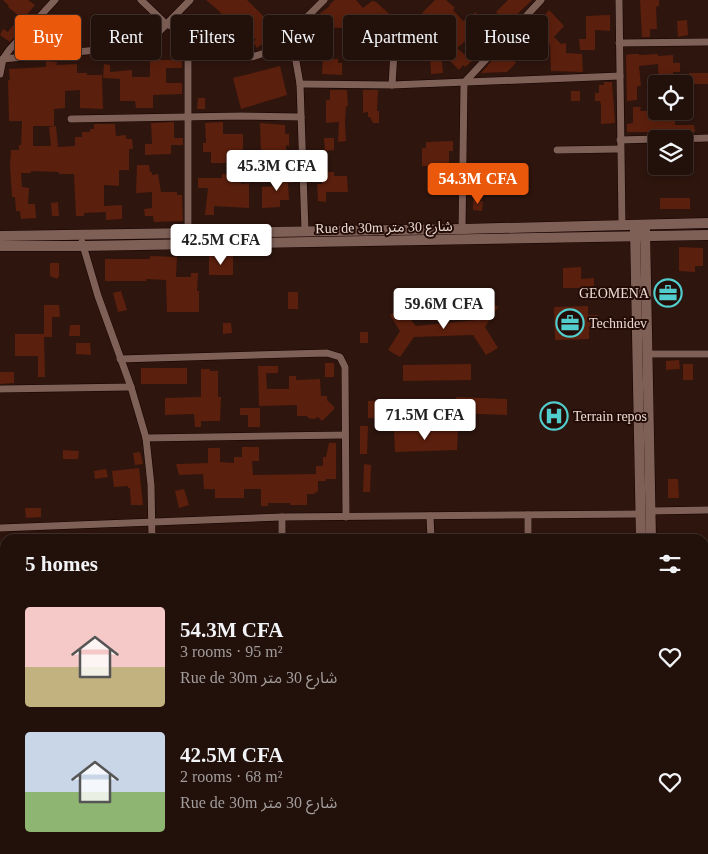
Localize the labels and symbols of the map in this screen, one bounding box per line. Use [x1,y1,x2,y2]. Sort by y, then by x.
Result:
pin: 45.3M CFA [220,150,334,192]
pin: 54.3M CFA [421,162,535,205]
street label: Rue de 30m شارع 30 متر [315,219,453,239]
pin: 42.5M CFA [164,224,278,266]
office icon: GEOMENA [653,278,683,308]
place label: GEOMENA [579,286,650,301]
pin: 59.6M CFA [387,288,501,330]
office icon: Technidev [555,308,585,338]
place label: Technidev [589,316,647,331]
pin: 71.5M CFA [368,398,482,441]
hospital icon: Terrain repos [539,401,569,431]
place label: Terrain repos [573,409,647,424]

